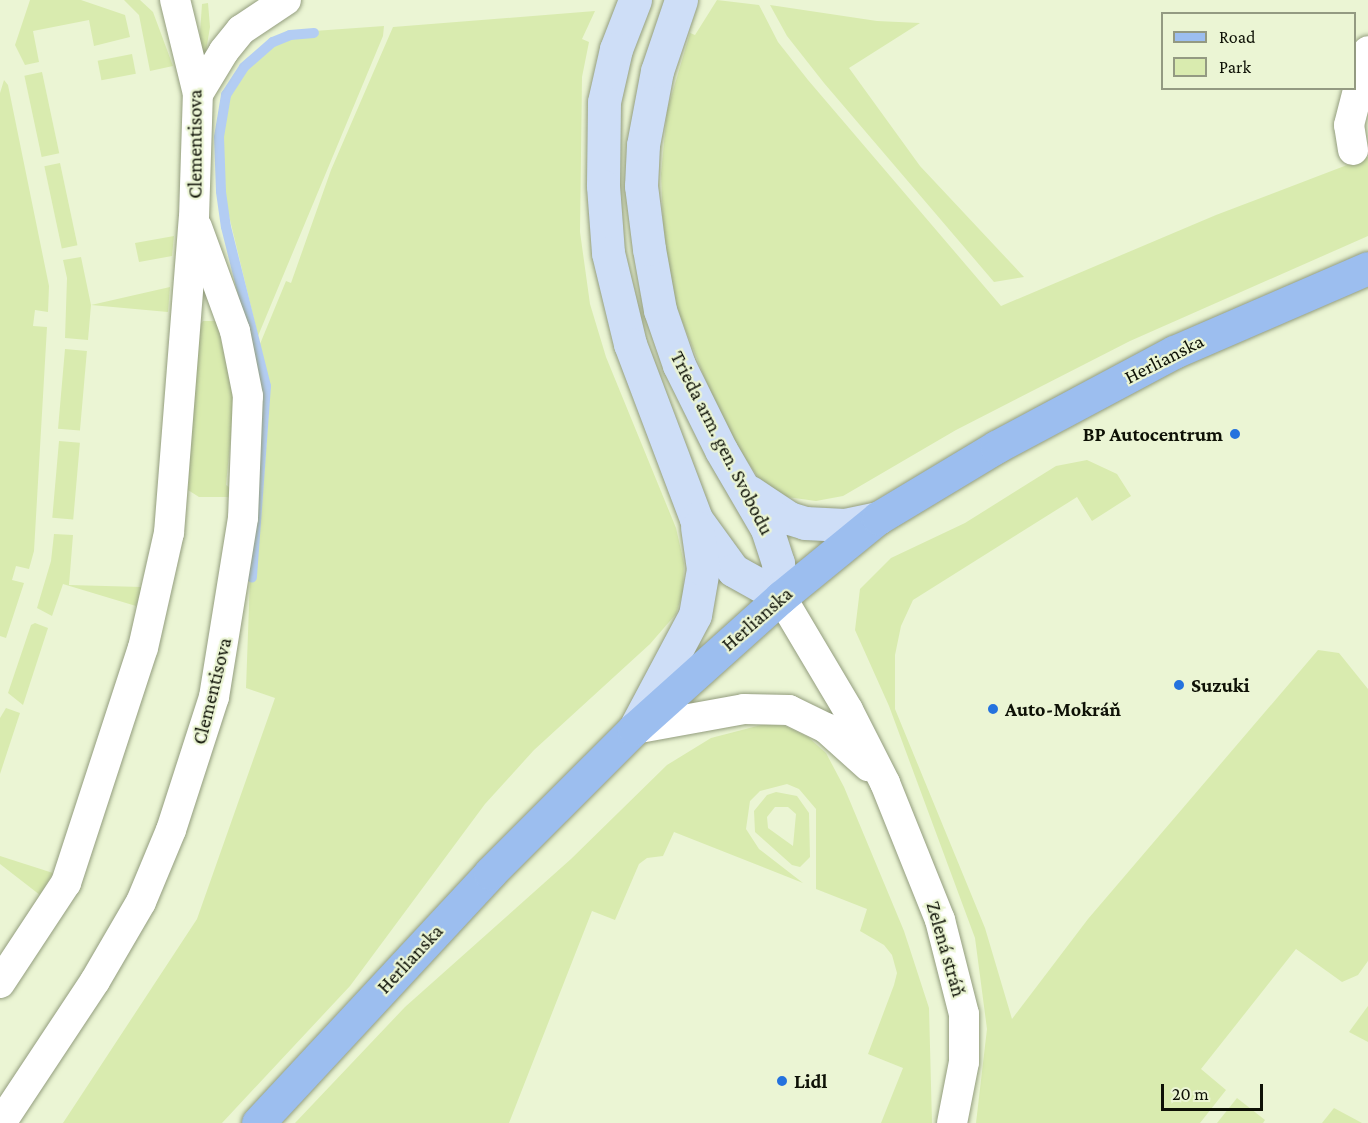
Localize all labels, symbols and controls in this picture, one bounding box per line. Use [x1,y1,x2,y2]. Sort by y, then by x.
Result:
legend [1161,12,1356,90]
text: Road [1219,27,1256,47]
text: Park [1219,57,1251,77]
street label: Clementisova [183,89,207,199]
street label: Herlianska [1120,329,1208,389]
street label: Trieda arm. gen. Svobodu [665,347,779,539]
place label: BP Autocentrum [1083,422,1223,446]
marker: BP Autocentrum [1228,427,1242,441]
street label: Herlianska [717,582,797,656]
street label: Clementisova [187,635,237,747]
place label: Suzuki [1191,673,1250,697]
marker: Suzuki [1172,678,1186,692]
place label: Auto-Mokráň [1005,697,1121,721]
marker: Auto-Mokráň [986,702,1000,716]
street label: Zelená stráň [921,899,971,999]
street label: Herlianska [372,919,448,999]
place label: Lidl [794,1069,827,1093]
scale bar [1164,1072,1266,1110]
marker: Lidl [775,1074,789,1088]
text: 20 m [1172,1084,1209,1104]

